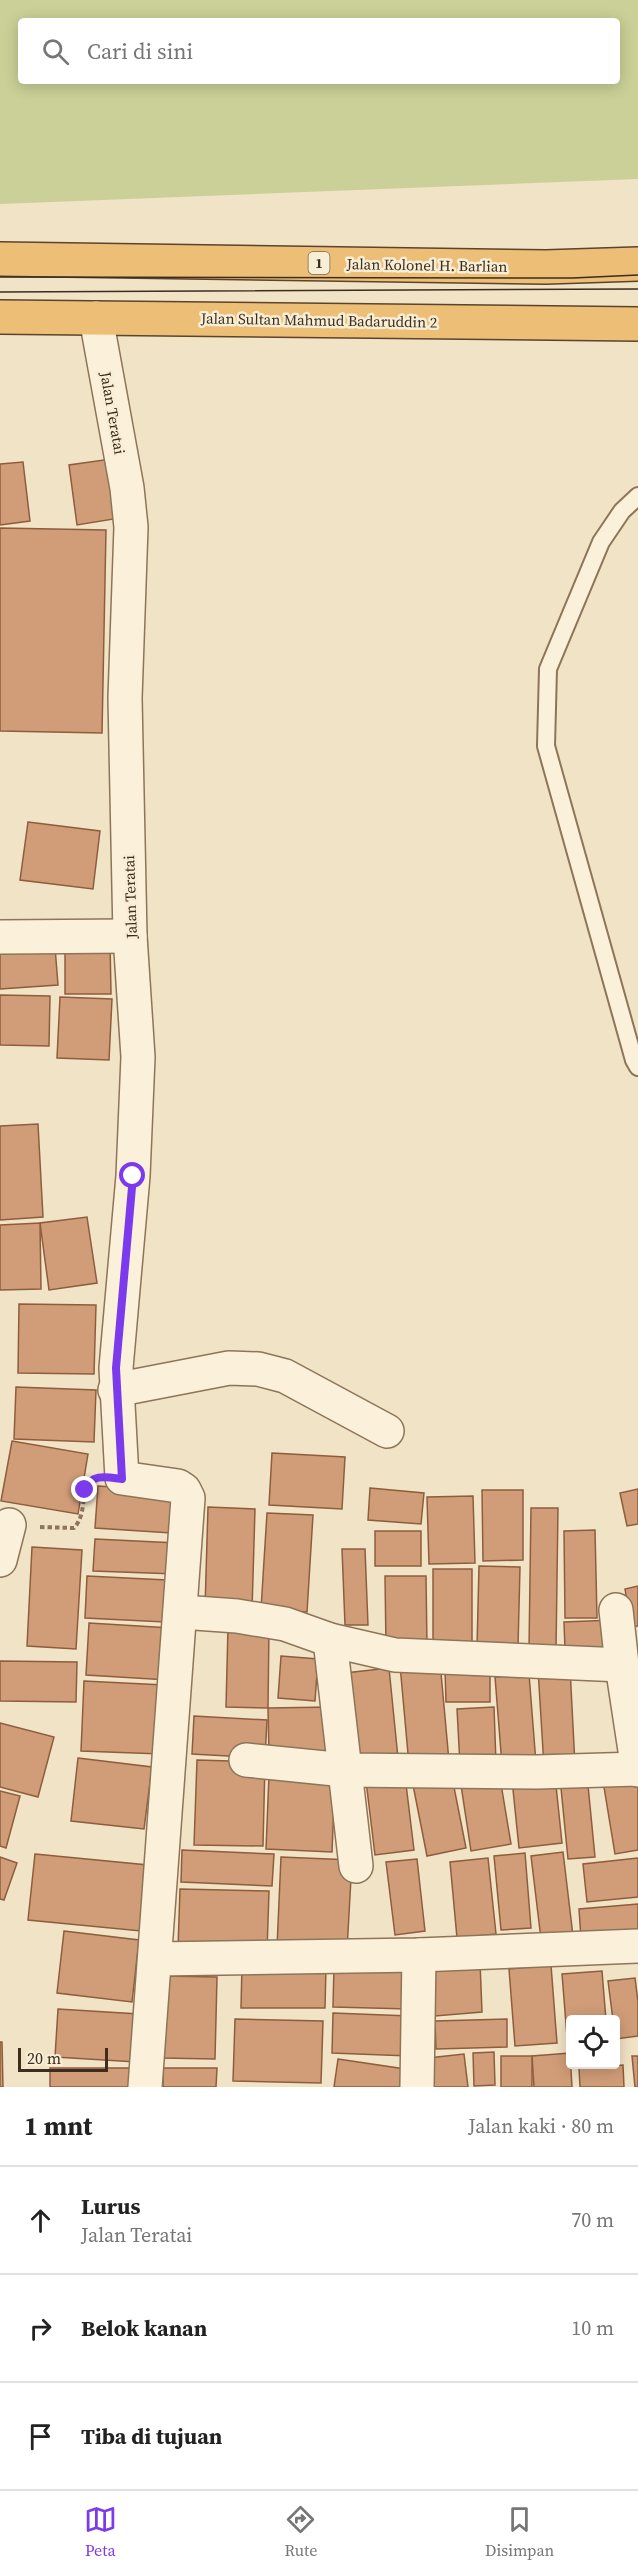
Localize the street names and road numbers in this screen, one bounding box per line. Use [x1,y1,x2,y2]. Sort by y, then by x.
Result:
road number: 1 [308,252,330,274]
street label: Jalan Kolonel H. Barlian [345,253,508,277]
street label: Jalan Sultan Mahmud Badaruddin 2 [200,307,437,333]
street label: Jalan Teratai [95,369,131,456]
street label: Jalan Teratai [118,855,142,940]

